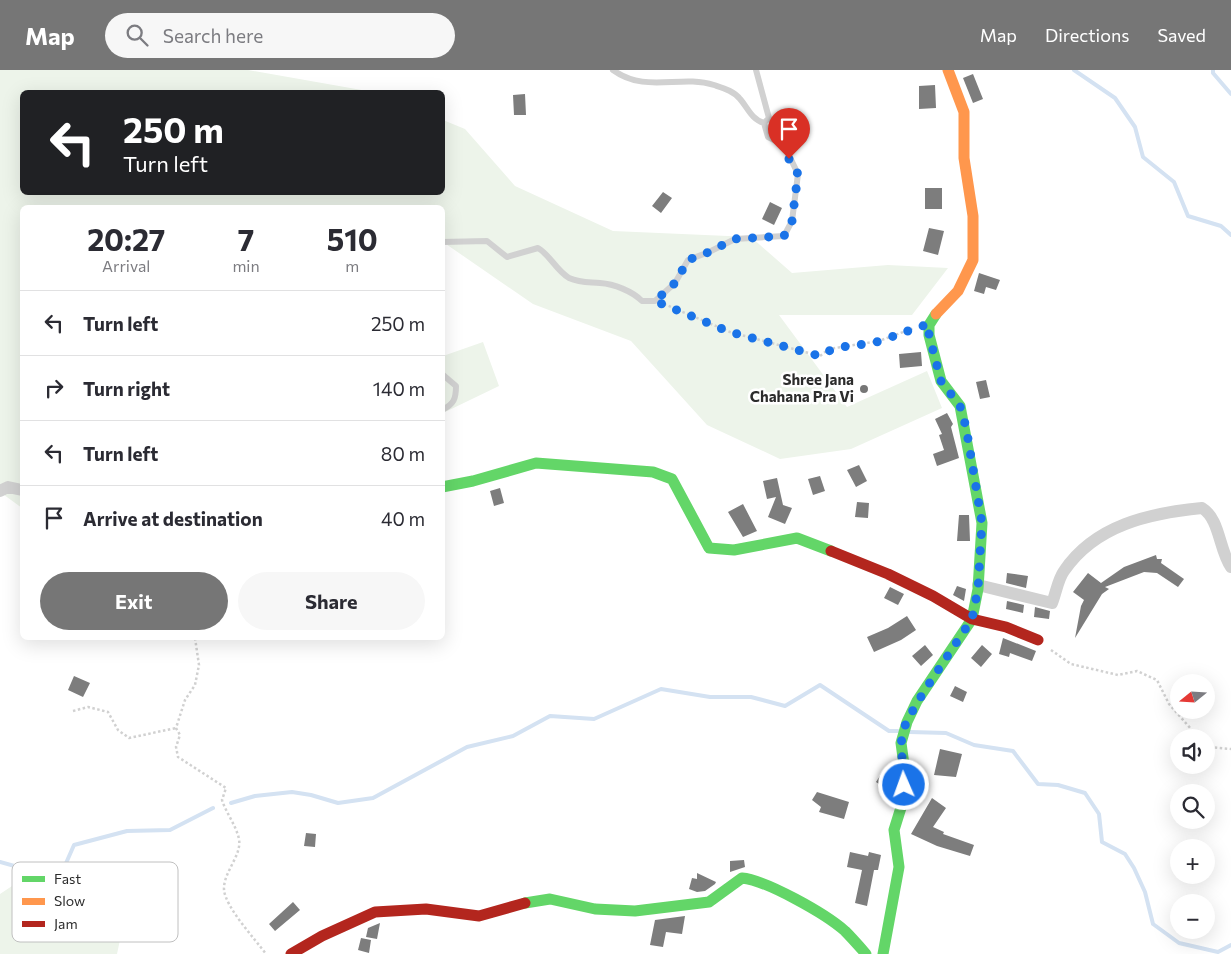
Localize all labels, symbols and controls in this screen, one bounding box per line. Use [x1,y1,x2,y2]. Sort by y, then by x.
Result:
search box [105,13,455,58]
text: Map [25,21,75,50]
icon: search [123,21,151,49]
text: Search here [163,24,263,47]
text: Map [980,24,1017,46]
text: Directions [1045,24,1129,46]
text: Saved [1157,24,1206,46]
text: 250 m [123,107,224,150]
pin [768,108,810,159]
icon: left [40,110,105,175]
icon: arrive [775,115,803,143]
text: Turn left [123,150,208,177]
text: 20:27 [87,220,165,257]
text: 7 [238,220,254,257]
text: 510 [327,220,378,257]
text: Arrival [102,256,150,275]
text: min [232,256,260,275]
text: m [345,256,359,275]
icon: left [40,309,68,337]
text: Turn left [83,312,158,335]
text: 250 m [371,312,425,335]
place label: Shree Jana Chahana Pra Vi [750,370,854,405]
icon: right [40,374,68,402]
text: Turn right [83,377,170,400]
text: 140 m [373,377,425,400]
marker: Shree Jana Chahana Pra Vi [858,383,870,395]
icon: left [40,439,68,467]
text: Turn left [83,442,158,465]
text: 80 m [381,442,425,465]
icon: arrive [40,504,68,532]
text: Arrive at destination [83,507,263,530]
text: 40 m [381,507,425,530]
button: Exit [40,572,228,630]
button: Share [238,572,425,630]
north arrow [1170,674,1215,719]
map controls [1170,674,1215,939]
button: sound [1170,729,1215,774]
position arrow [877,758,929,810]
button: search [1170,784,1215,829]
button: + [1170,839,1215,884]
legend [12,862,178,942]
text: Fast [54,870,81,887]
text: Slow [54,892,85,909]
button: − [1170,894,1215,939]
text: Jam [54,915,78,932]

